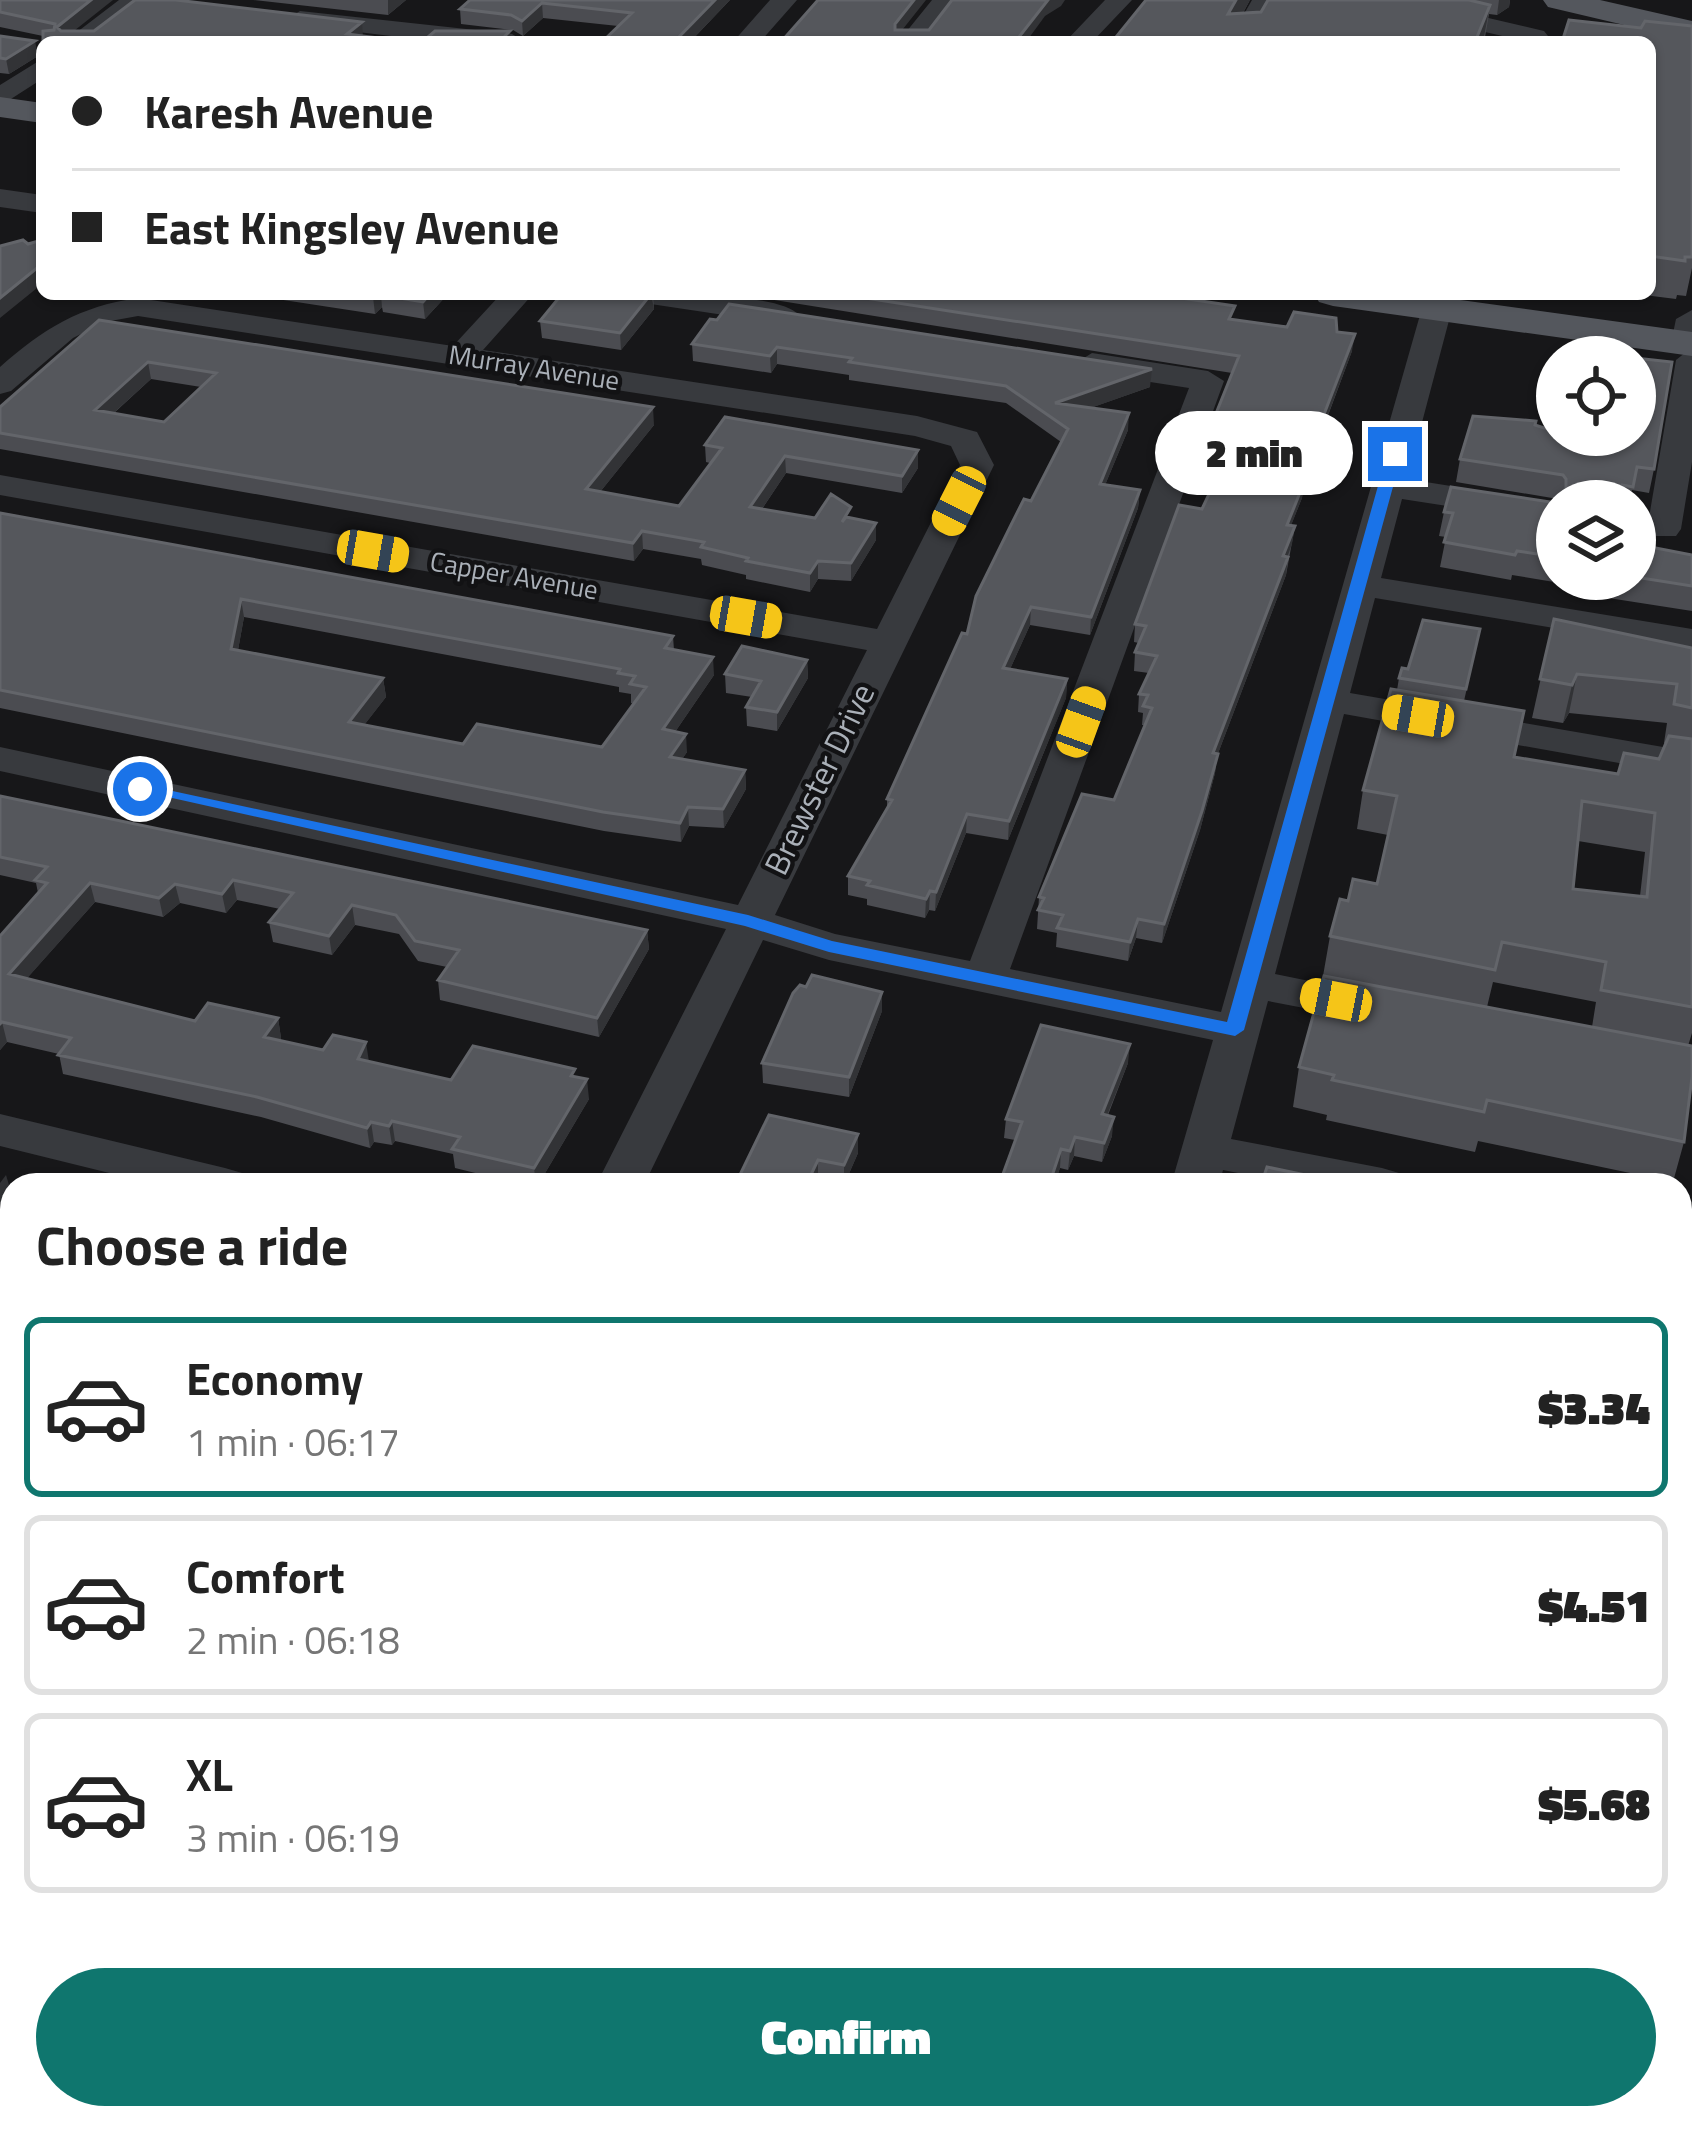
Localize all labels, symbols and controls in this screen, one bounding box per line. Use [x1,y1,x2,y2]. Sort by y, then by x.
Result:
text: Karesh Avenue [144,77,433,145]
text: East Kingsley Avenue [144,193,559,261]
street label: Murray Avenue [446,333,623,400]
map controls [1536,336,1656,600]
button: locate [1536,336,1656,456]
callout: 2 min [1155,412,1353,496]
text: 2 min [1206,423,1302,482]
route end [1368,427,1422,481]
car [927,461,991,541]
button: layers [1536,480,1656,600]
car [334,527,412,575]
street label: Capper Avenue [427,540,602,609]
car [707,593,785,641]
street label: Brewster Drive [751,675,887,883]
car [1052,682,1110,762]
car [1379,692,1457,740]
route start [113,762,167,816]
car [1297,975,1375,1025]
text: Choose a ride [36,1204,348,1286]
text: Economy [186,1344,363,1412]
icon: car [42,1353,150,1461]
text: $3.34 [1538,1373,1650,1441]
text: 1 min · 06:17 [186,1412,400,1471]
text: Comfort [186,1542,345,1610]
icon: car [42,1551,150,1659]
text: $4.51 [1538,1571,1650,1639]
text: 2 min · 06:18 [186,1610,400,1669]
text: XL [186,1740,233,1808]
icon: car [42,1749,150,1857]
text: $5.68 [1538,1769,1650,1837]
text: 3 min · 06:19 [186,1808,400,1867]
button: Confirm [36,1968,1656,2106]

